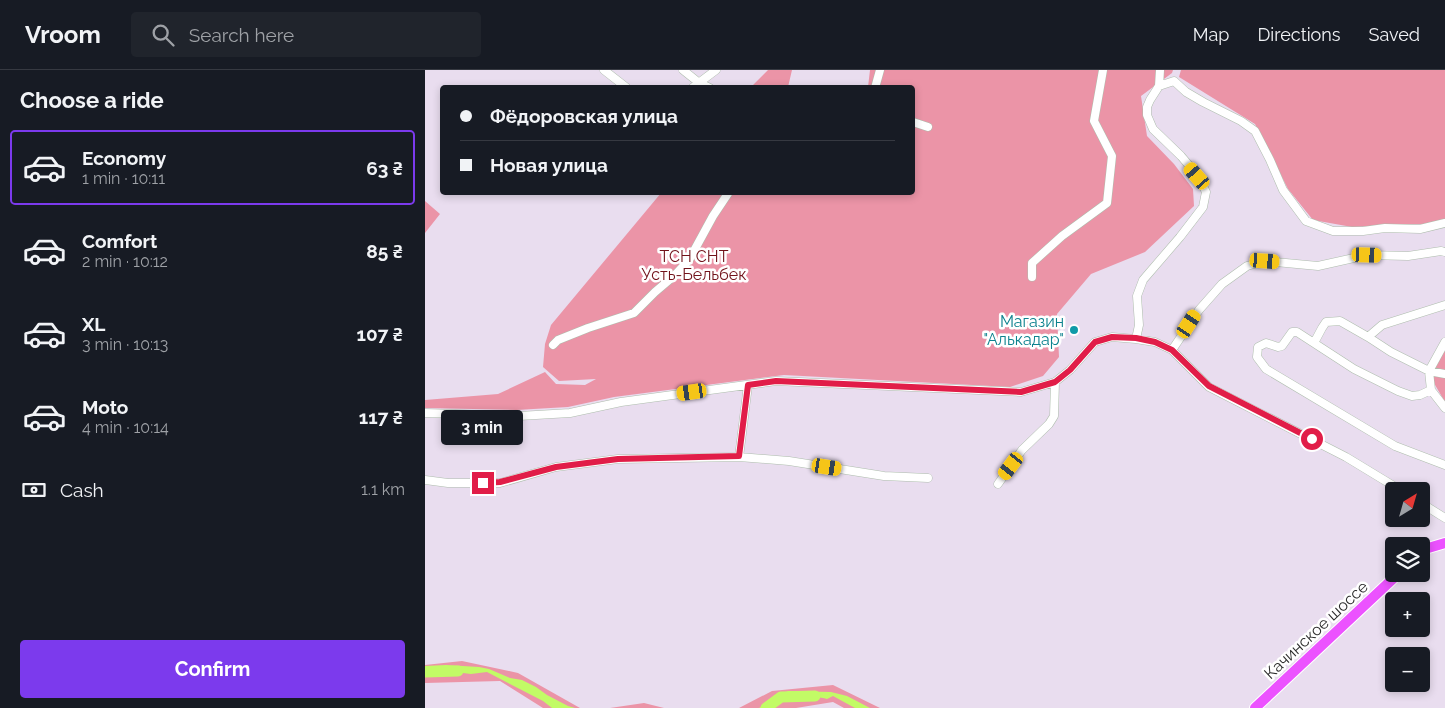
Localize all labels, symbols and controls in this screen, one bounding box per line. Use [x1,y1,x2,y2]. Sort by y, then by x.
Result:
search box [131,12,481,57]
text: Vroom [25,20,101,49]
icon: search [149,21,177,49]
text: Search here [189,24,294,46]
text: Map [1193,24,1229,45]
text: Directions [1257,24,1341,45]
text: Saved [1369,24,1420,45]
text: Choose a ride [20,87,164,113]
text: Фёдоровская улица [490,105,678,127]
icon: car [22,145,67,190]
text: Economy [82,147,166,169]
text: Новая улица [490,154,608,176]
text: 63 ₴ [366,157,403,179]
car [1181,160,1212,192]
text: 1 min · 10:11 [82,169,165,188]
icon: car [22,228,67,273]
text: Comfort [82,230,157,252]
text: 85 ₴ [366,240,403,262]
park label: ТСН СНТ Усть-Бельбек [641,247,747,284]
car [1351,247,1382,263]
text: 2 min · 10:12 [82,252,168,271]
car [1249,252,1280,270]
car [1174,307,1203,341]
icon: car [22,311,67,356]
place label: Магазин "Алькадар" [983,312,1064,349]
text: XL [82,313,105,335]
text: 107 ₴ [357,323,403,345]
marker: Магазин "Алькадар" [1068,324,1080,336]
text: 3 min · 10:13 [82,335,168,354]
car [676,382,707,402]
icon: car [22,394,67,439]
text: Moto [82,396,128,418]
text: 117 ₴ [359,406,403,428]
callout: 3 min [442,410,524,446]
text: 4 min · 10:14 [82,418,169,437]
text: 3 min [461,418,503,437]
route start [1301,428,1323,450]
car [995,450,1026,482]
car [811,457,842,477]
route end [472,472,494,494]
icon: cash [20,476,48,504]
text: Cash [60,479,104,501]
text: 1.1 km [361,480,405,499]
north arrow [1385,482,1430,528]
map controls [1385,482,1430,692]
button: layers [1385,537,1430,582]
street label: Качинское шоссе [1260,577,1372,683]
button: + [1385,592,1430,637]
button: Confirm [20,640,405,698]
button: − [1385,647,1430,692]

